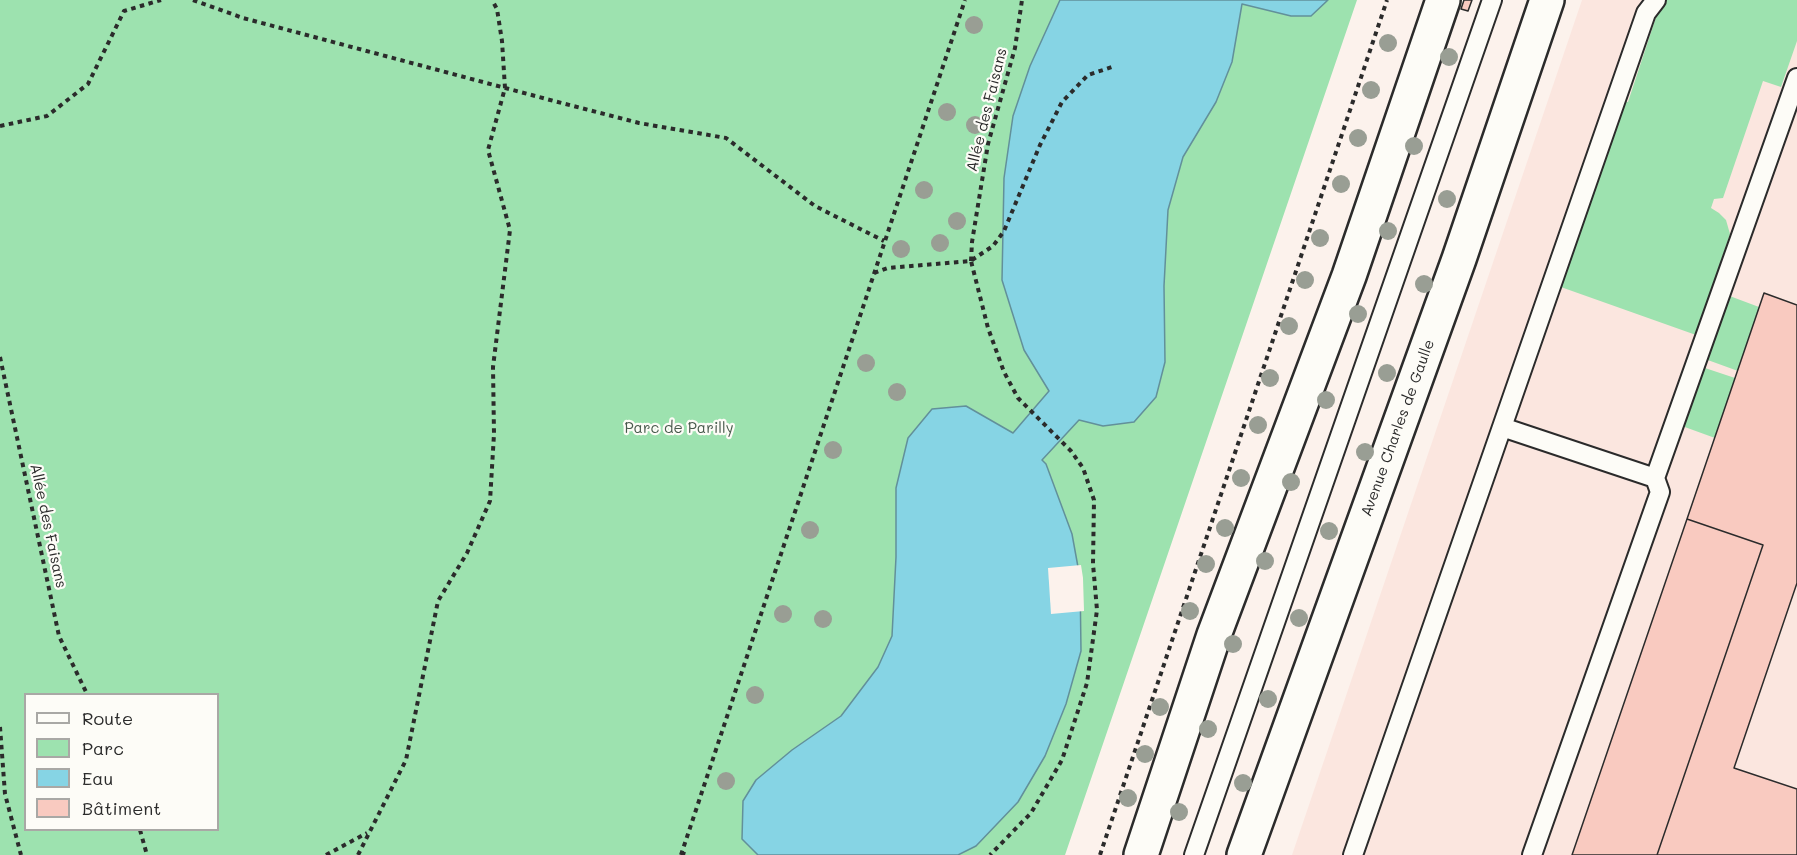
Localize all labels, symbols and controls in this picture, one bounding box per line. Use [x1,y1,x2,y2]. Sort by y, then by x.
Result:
street label: Allée des Faisans [963,46,1011,174]
street label: Avenue Charles de Gaulle [1358,337,1438,519]
park label: Parc de Parilly [624,419,734,437]
street label: Allée des Faisans [26,462,70,590]
legend [24,693,219,831]
text: Route [82,706,133,730]
text: Parc [82,736,124,760]
text: Eau [82,766,113,790]
text: Bâtiment [82,796,161,820]

